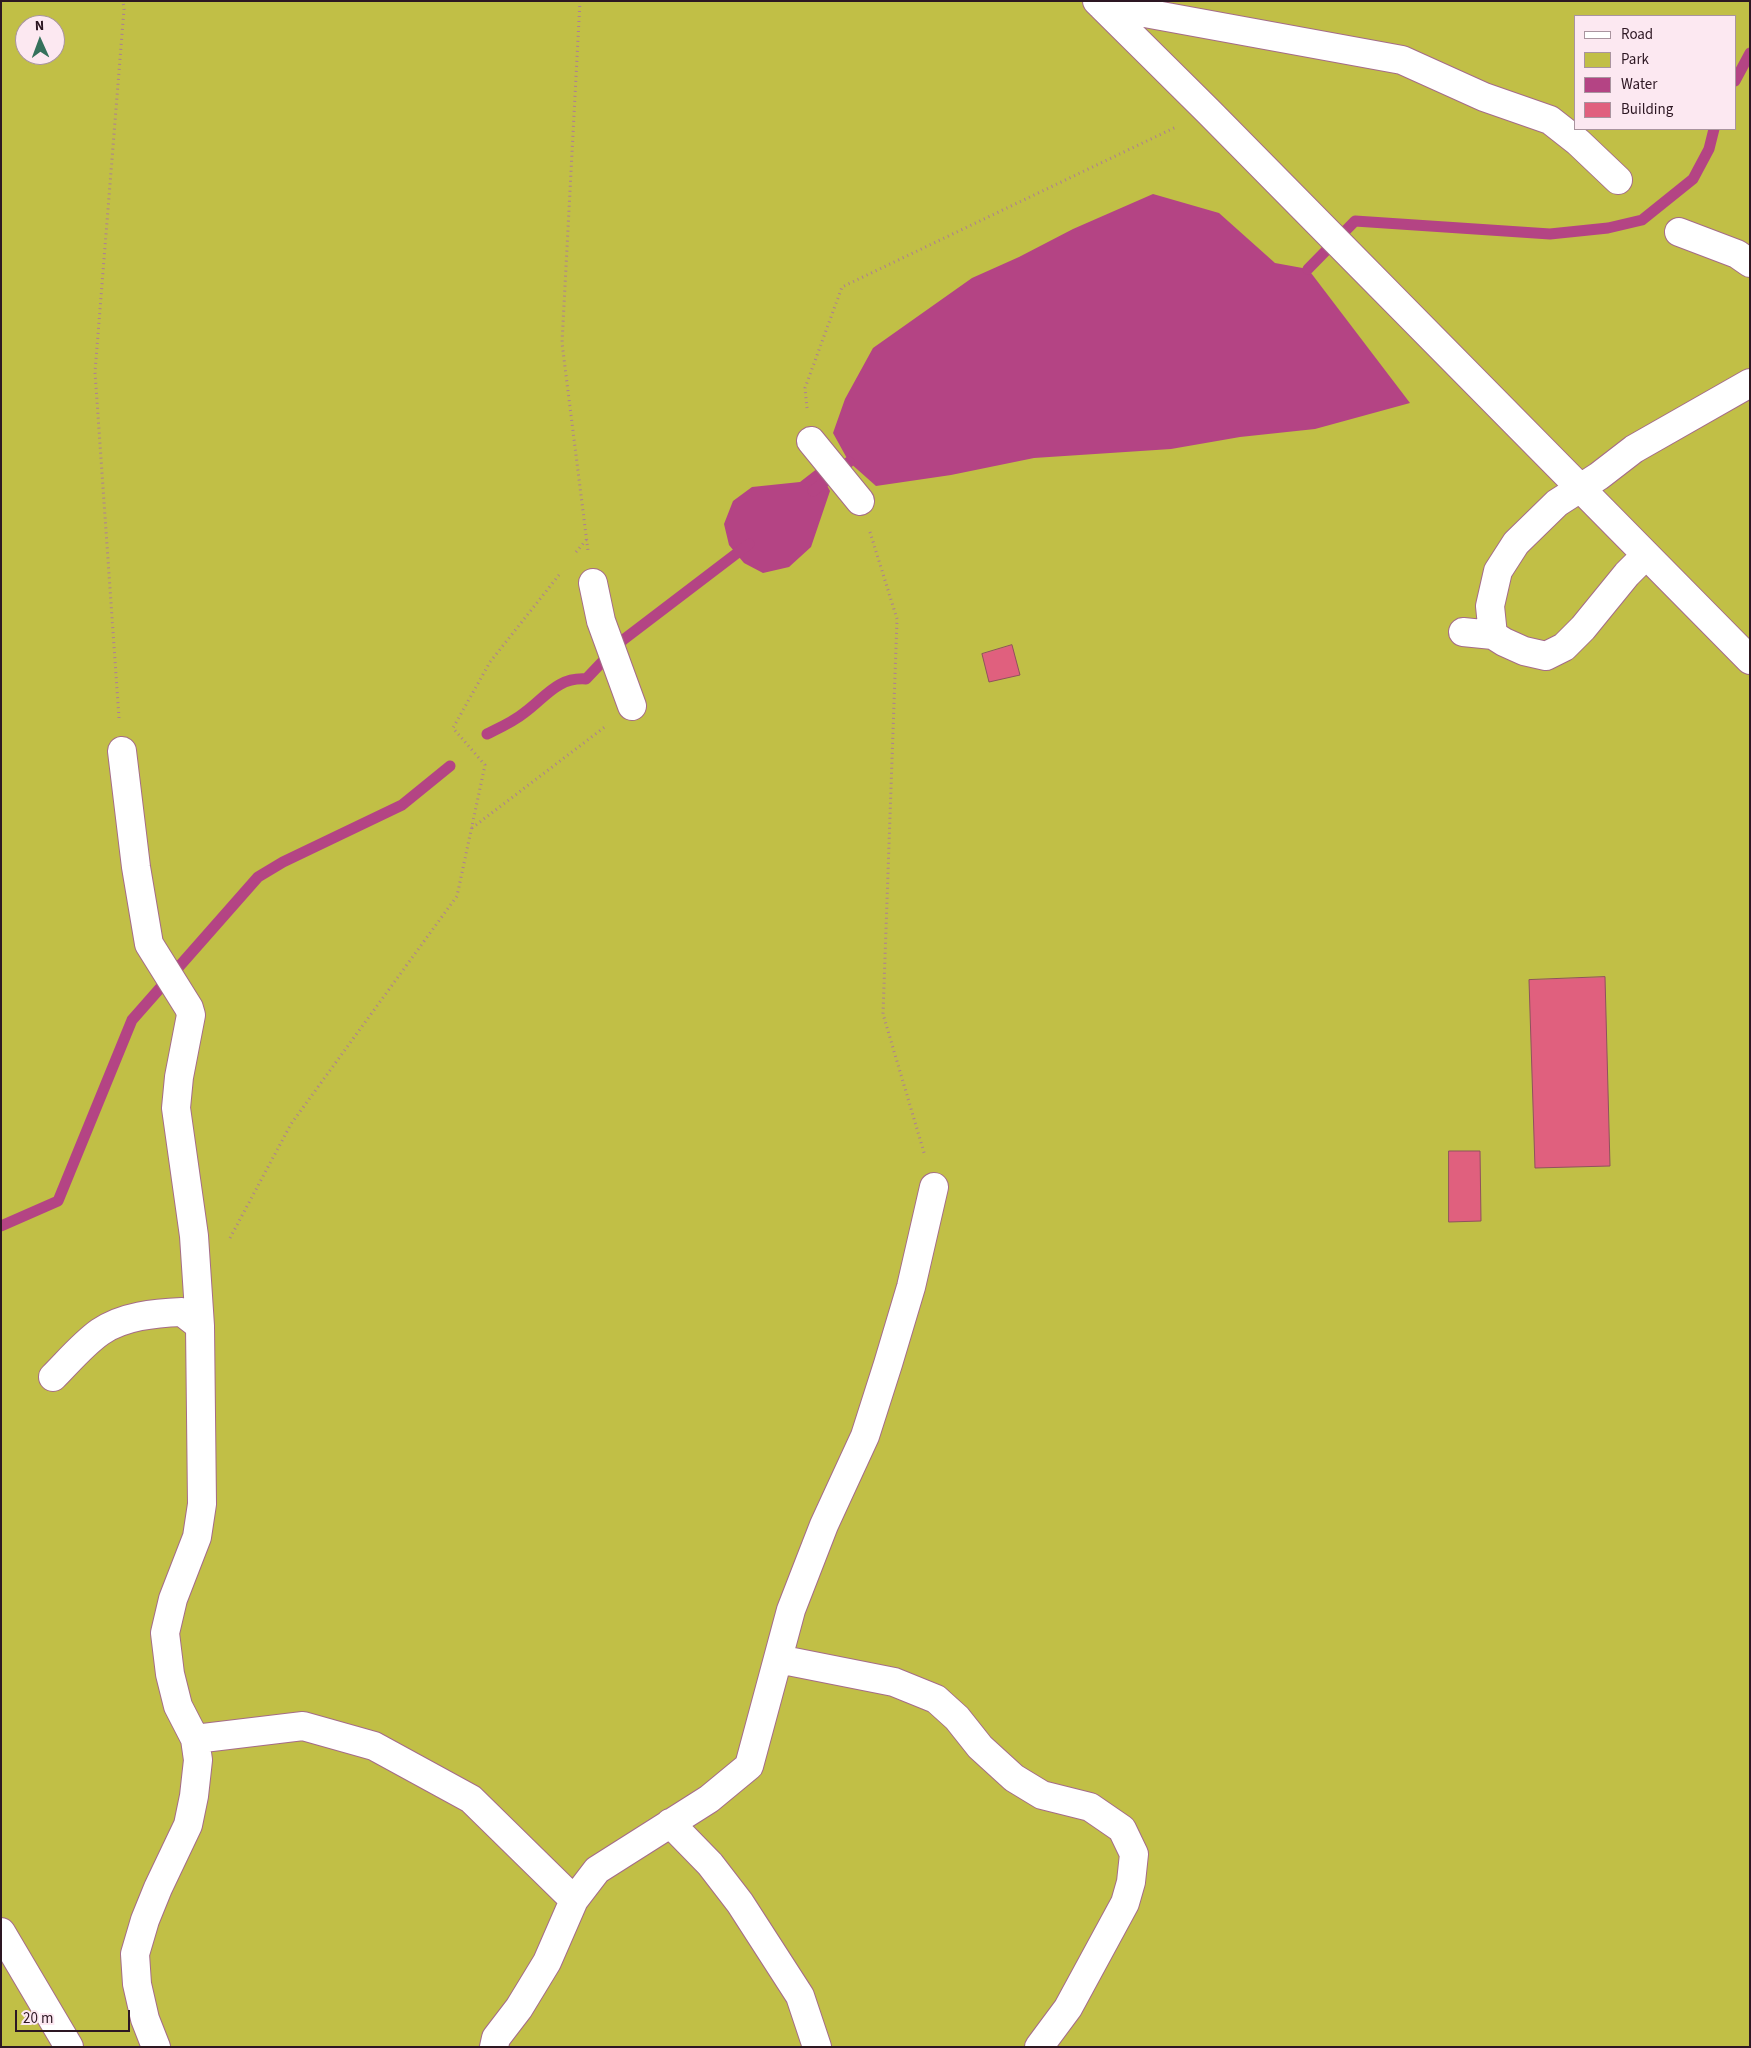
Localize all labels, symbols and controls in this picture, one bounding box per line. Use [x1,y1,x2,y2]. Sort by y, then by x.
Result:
north arrow [15,15,65,65]
legend [1574,15,1736,130]
text: N [35,16,45,36]
text: Road [1621,24,1653,45]
text: Park [1621,49,1649,70]
text: Water [1621,74,1657,95]
text: Building [1621,99,1673,120]
scale bar [18,2000,132,2032]
text: 20 m [23,2008,53,2029]

